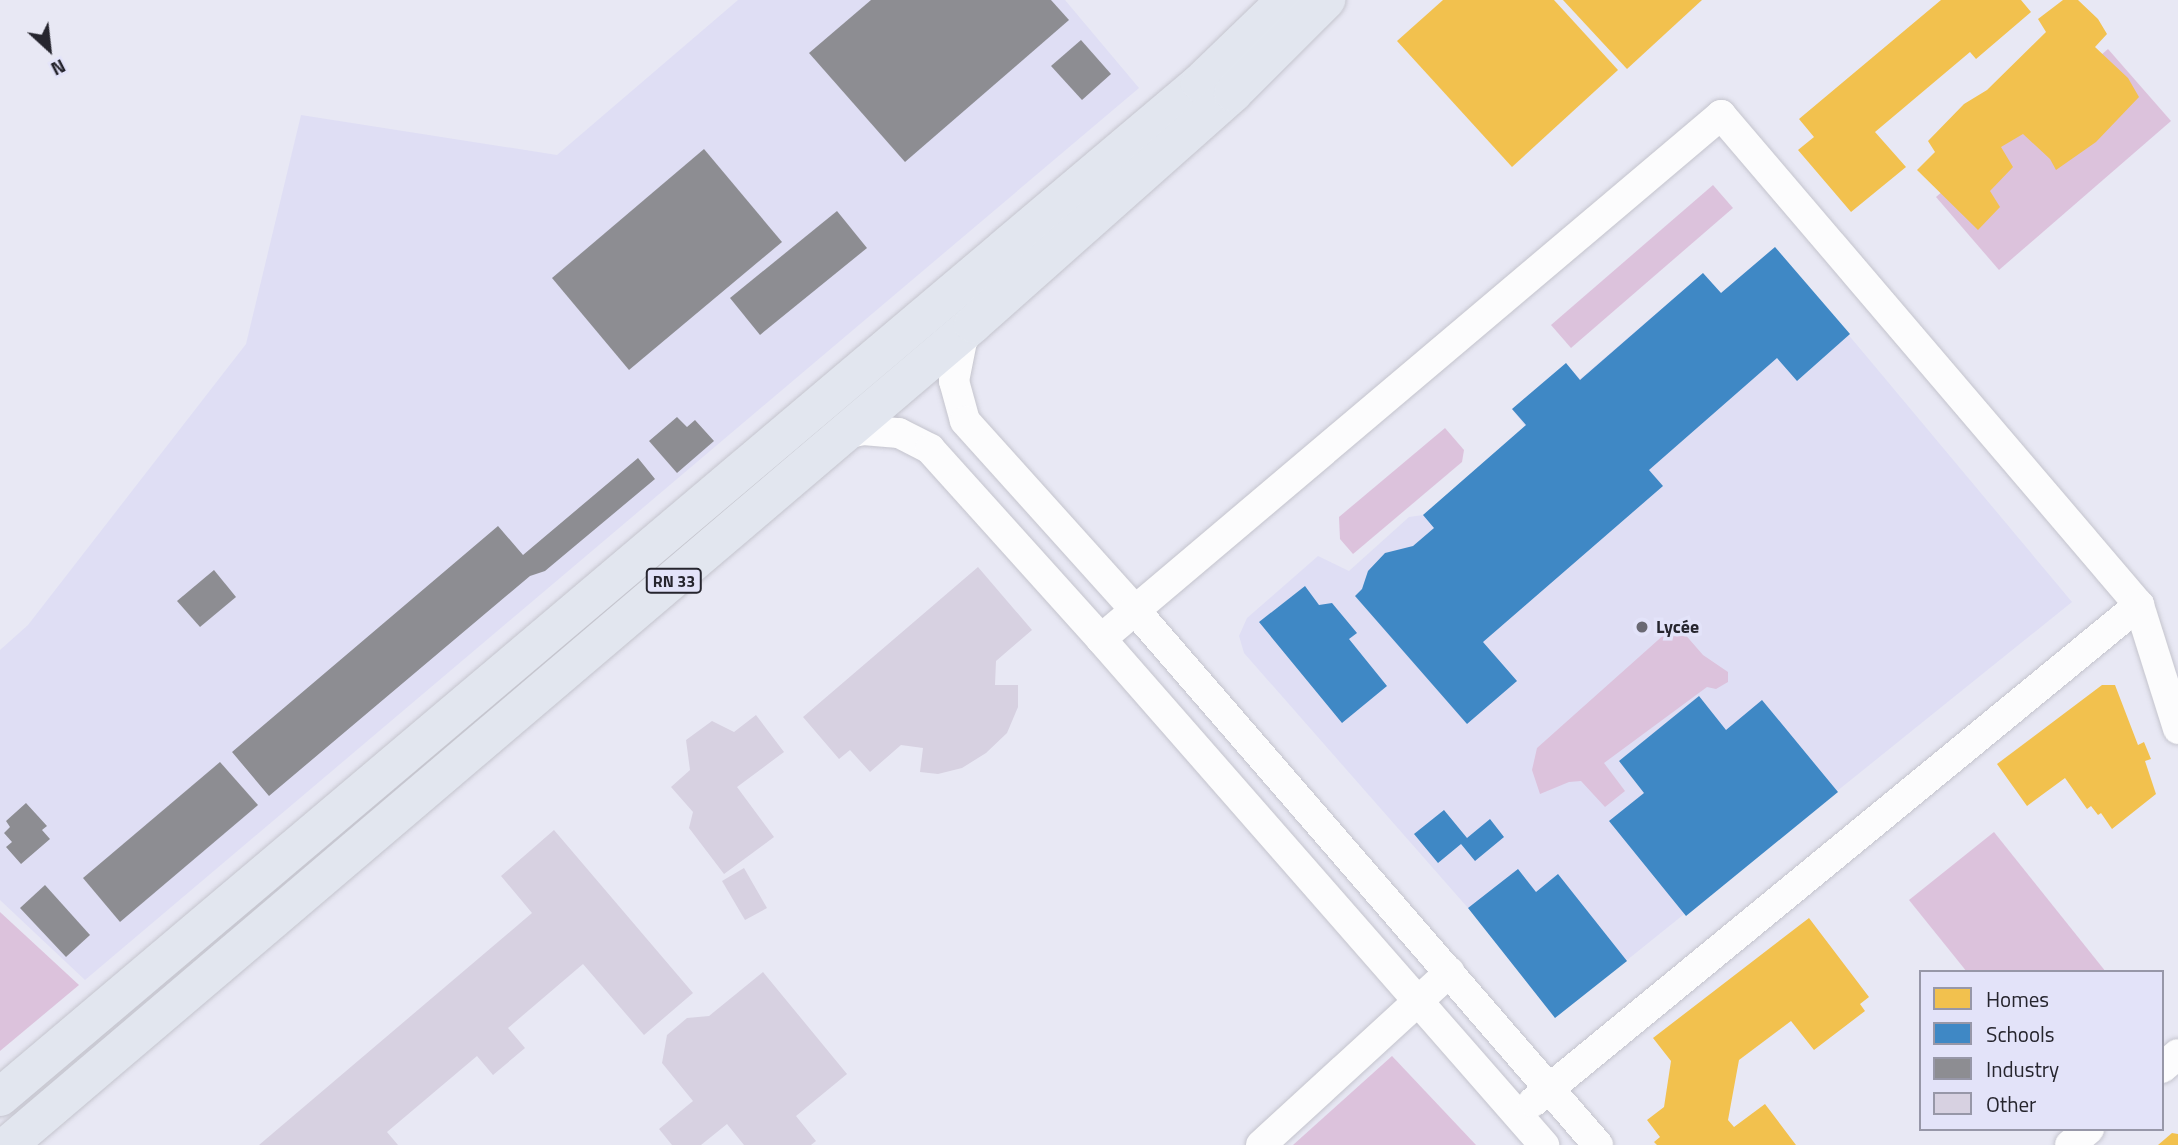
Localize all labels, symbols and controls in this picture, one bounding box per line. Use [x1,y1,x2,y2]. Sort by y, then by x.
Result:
north arrow [14,14,84,84]
text: N [46,52,71,84]
road number: RN 33 [644,568,704,594]
place label: Lycée [1656,616,1699,638]
marker: Lycée [1634,619,1650,635]
legend [1919,970,2164,1131]
text: Homes [1986,983,2049,1015]
text: Schools [1986,1018,2055,1050]
text: Industry [1986,1053,2059,1085]
text: Other [1986,1088,2036,1120]

